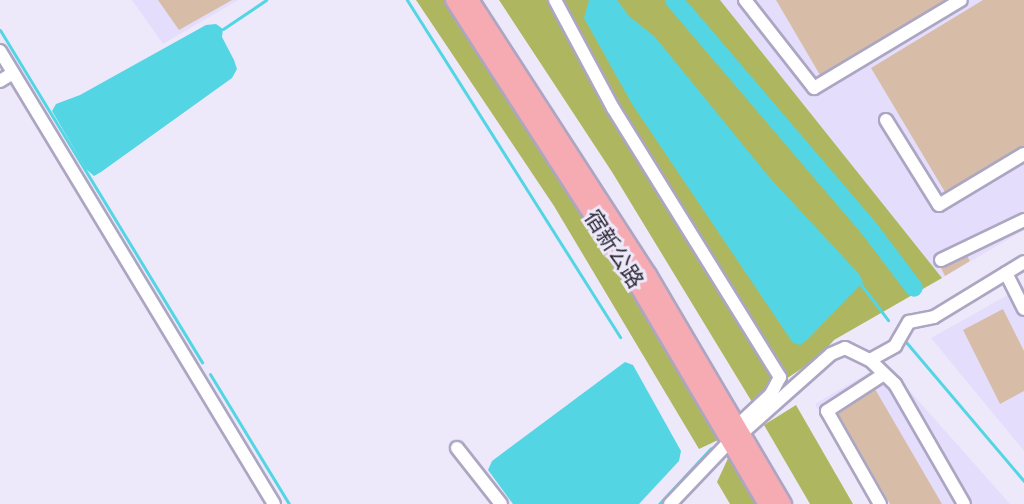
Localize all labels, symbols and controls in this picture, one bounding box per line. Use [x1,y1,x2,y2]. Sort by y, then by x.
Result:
street label: 宿新公路 [579,205,649,293]

